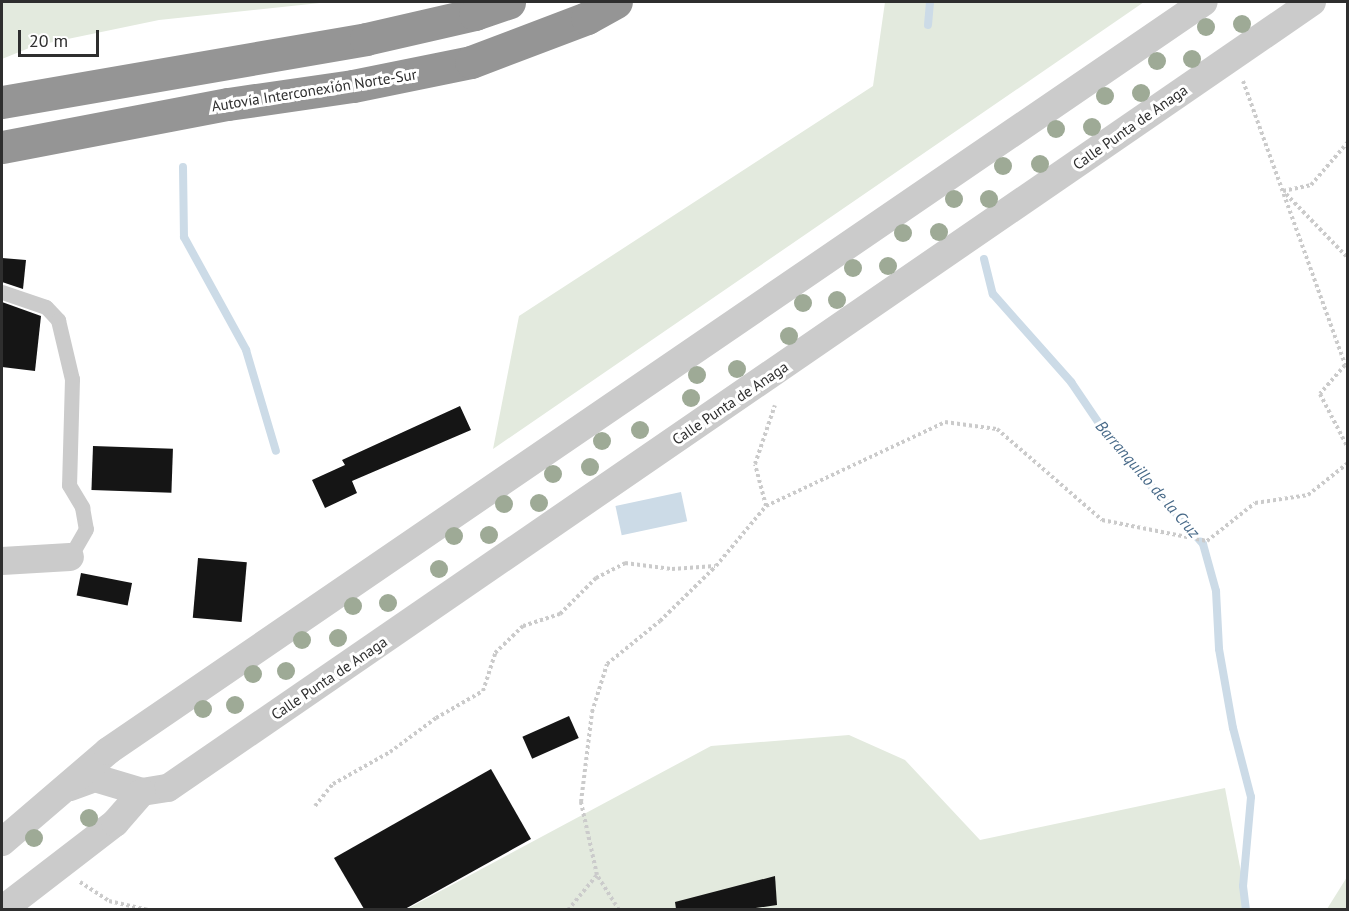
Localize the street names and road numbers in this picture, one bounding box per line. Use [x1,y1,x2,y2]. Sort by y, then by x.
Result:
street label: Autovía Interconexión Norte-Sur [210,65,418,115]
street label: Calle Punta de Anaga [1069,81,1191,173]
street label: Calle Punta de Anaga [668,357,792,449]
street label: Calle Punta de Anaga [267,632,391,724]

